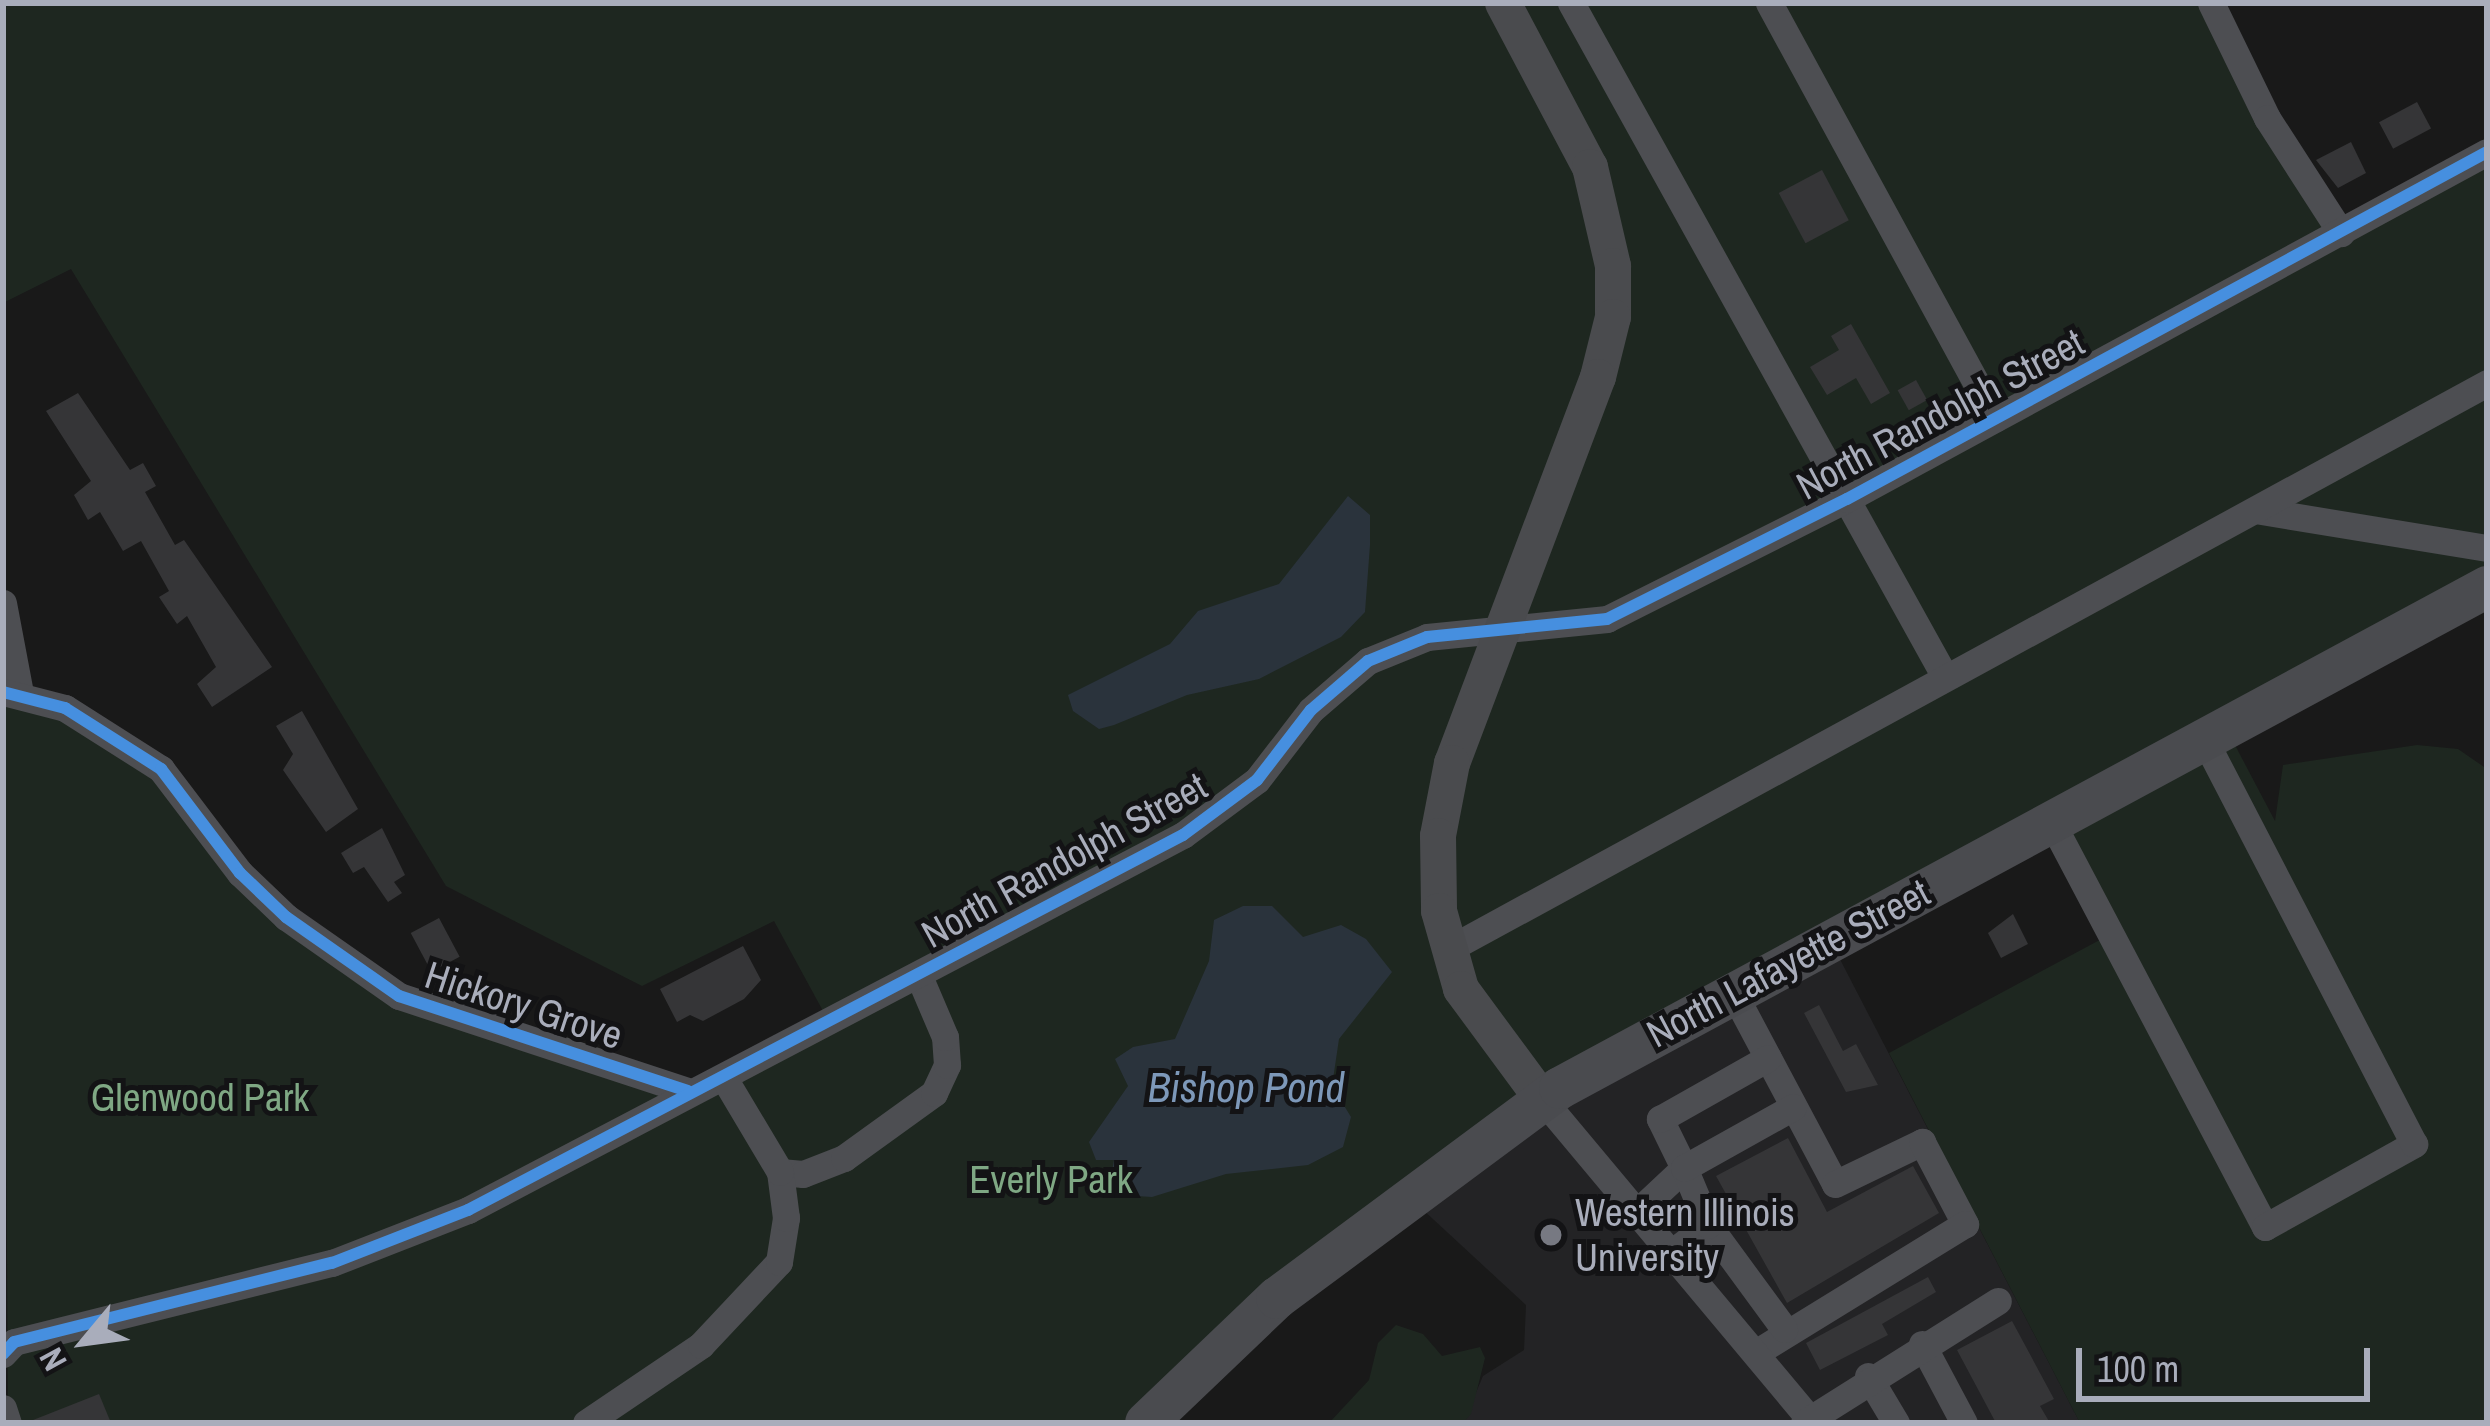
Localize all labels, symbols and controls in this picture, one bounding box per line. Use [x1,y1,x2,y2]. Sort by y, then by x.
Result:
street label: North Randolph Street [1789,319,2091,509]
street label: North Randolph Street [914,762,1214,958]
street label: North Lafayette Street [1639,869,1937,1057]
street label: Hickory Grove [420,951,628,1059]
water label: Bishop Pond [1147,1062,1345,1112]
park label: Glenwood Park [91,1074,309,1120]
park label: Everly Park [969,1156,1133,1202]
place label: Western Illinois University [1575,1190,1795,1281]
marker: Western Illinois University [1538,1222,1564,1248]
north arrow [24,1282,144,1402]
scale bar [2082,1324,2376,1398]
text: N [29,1340,76,1379]
text: 100 m [2097,1345,2179,1393]

